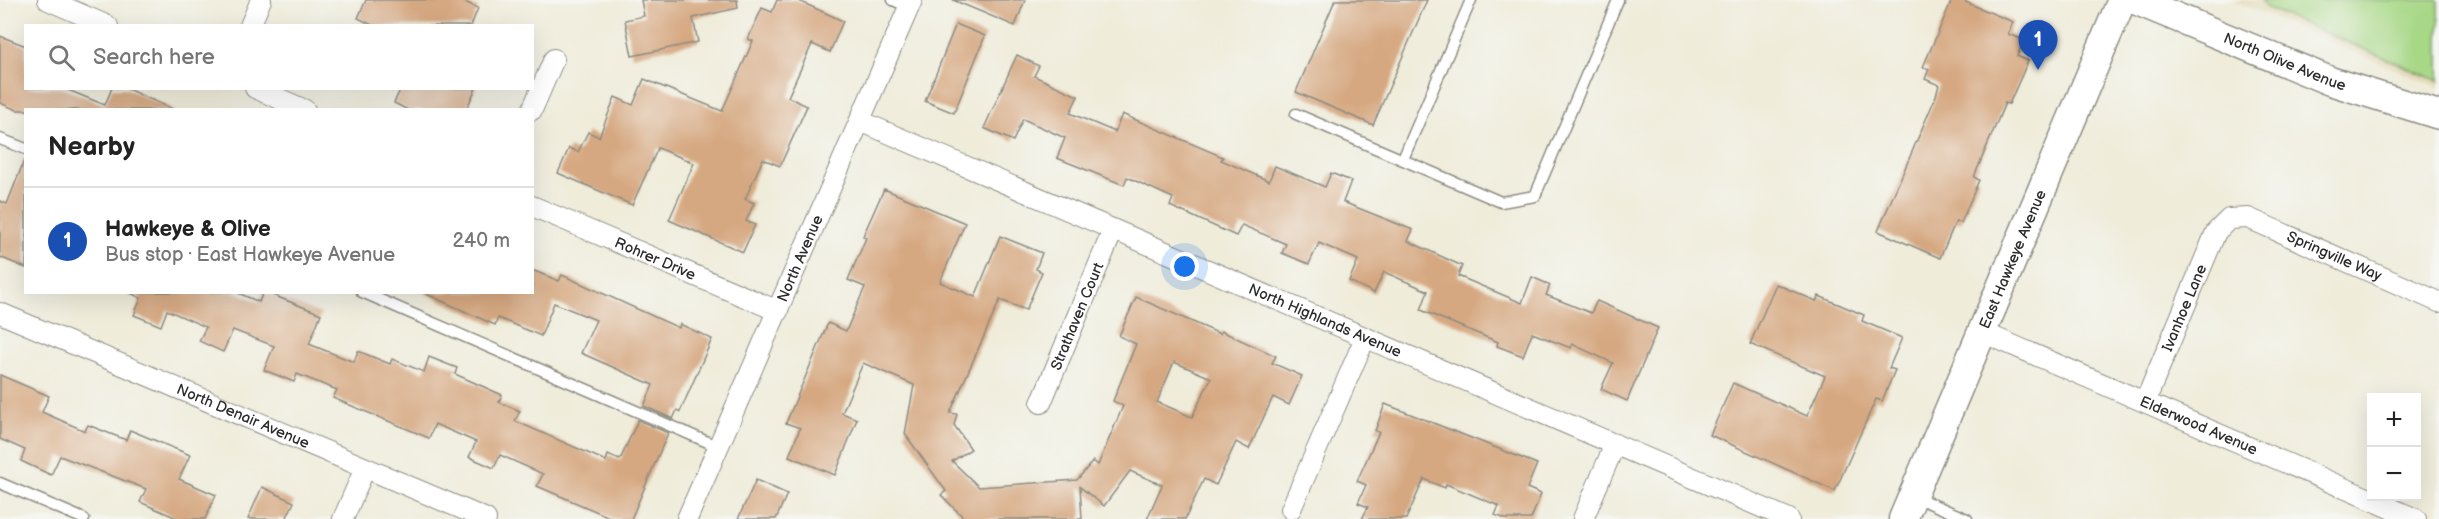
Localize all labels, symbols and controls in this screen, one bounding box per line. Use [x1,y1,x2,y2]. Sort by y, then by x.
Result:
pin: 1 [2018,20,2058,70]
search box [24,24,534,90]
street label: North Olive Avenue [2221,28,2348,95]
icon: search [45,41,78,74]
text: Search here [93,44,215,71]
text: Nearby [48,132,135,163]
street label: East Hawkeye Avenue [1975,187,2050,332]
street label: North Avenue [773,212,827,305]
text: Hawkeye & Olive [105,216,271,243]
street label: Springville Way [2284,227,2385,285]
text: 1 [63,229,72,253]
text: 240 m [453,229,510,253]
street label: Rohrer Drive [612,233,699,284]
text: Bus stop · East Hawkeye Avenue [105,243,395,267]
your location [1170,252,1199,281]
street label: Strathaven Court [1046,259,1108,373]
street label: Ivanhoe Lane [2158,261,2211,354]
street label: North Highlands Avenue [1246,279,1405,361]
street label: North Denair Avenue [174,379,312,453]
street label: Elderwood Avenue [2137,392,2261,459]
map controls [2367,393,2421,501]
button: + [2367,393,2421,447]
button: − [2367,447,2421,501]

